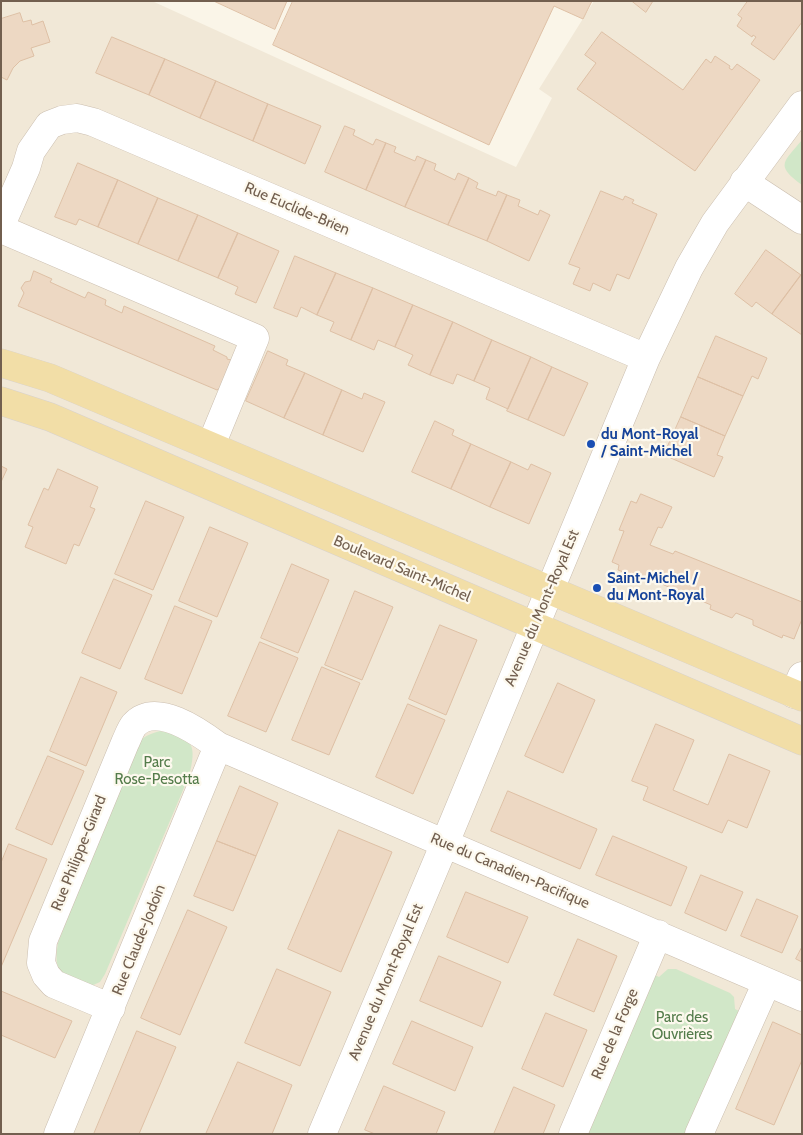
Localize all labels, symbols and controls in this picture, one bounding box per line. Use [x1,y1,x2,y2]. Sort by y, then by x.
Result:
street label: Rue Euclide-Brien [242,179,352,239]
place label: du Mont-Royal / Saint-Michel [601,426,699,461]
marker: du Mont-Royal / Saint-Michel [585,438,597,450]
street label: Avenue du Mont-Royal Est [501,527,583,689]
street label: Boulevard Saint-Michel [331,532,473,606]
place label: Saint-Michel / du Mont-Royal [607,570,705,605]
marker: Saint-Michel / du Mont-Royal [591,582,603,594]
park label: Parc Rose-Pesotta [115,754,199,789]
street label: Rue Philippe-Girard [48,793,110,913]
street label: Rue du Canadien-Pacifique [428,829,592,913]
street label: Rue Claude-Jodoin [109,882,169,998]
street label: Avenue du Mont-Royal Est [345,901,427,1063]
street label: Rue de la Forge [588,986,642,1082]
park label: Parc des Ouvrières [652,1009,712,1044]

